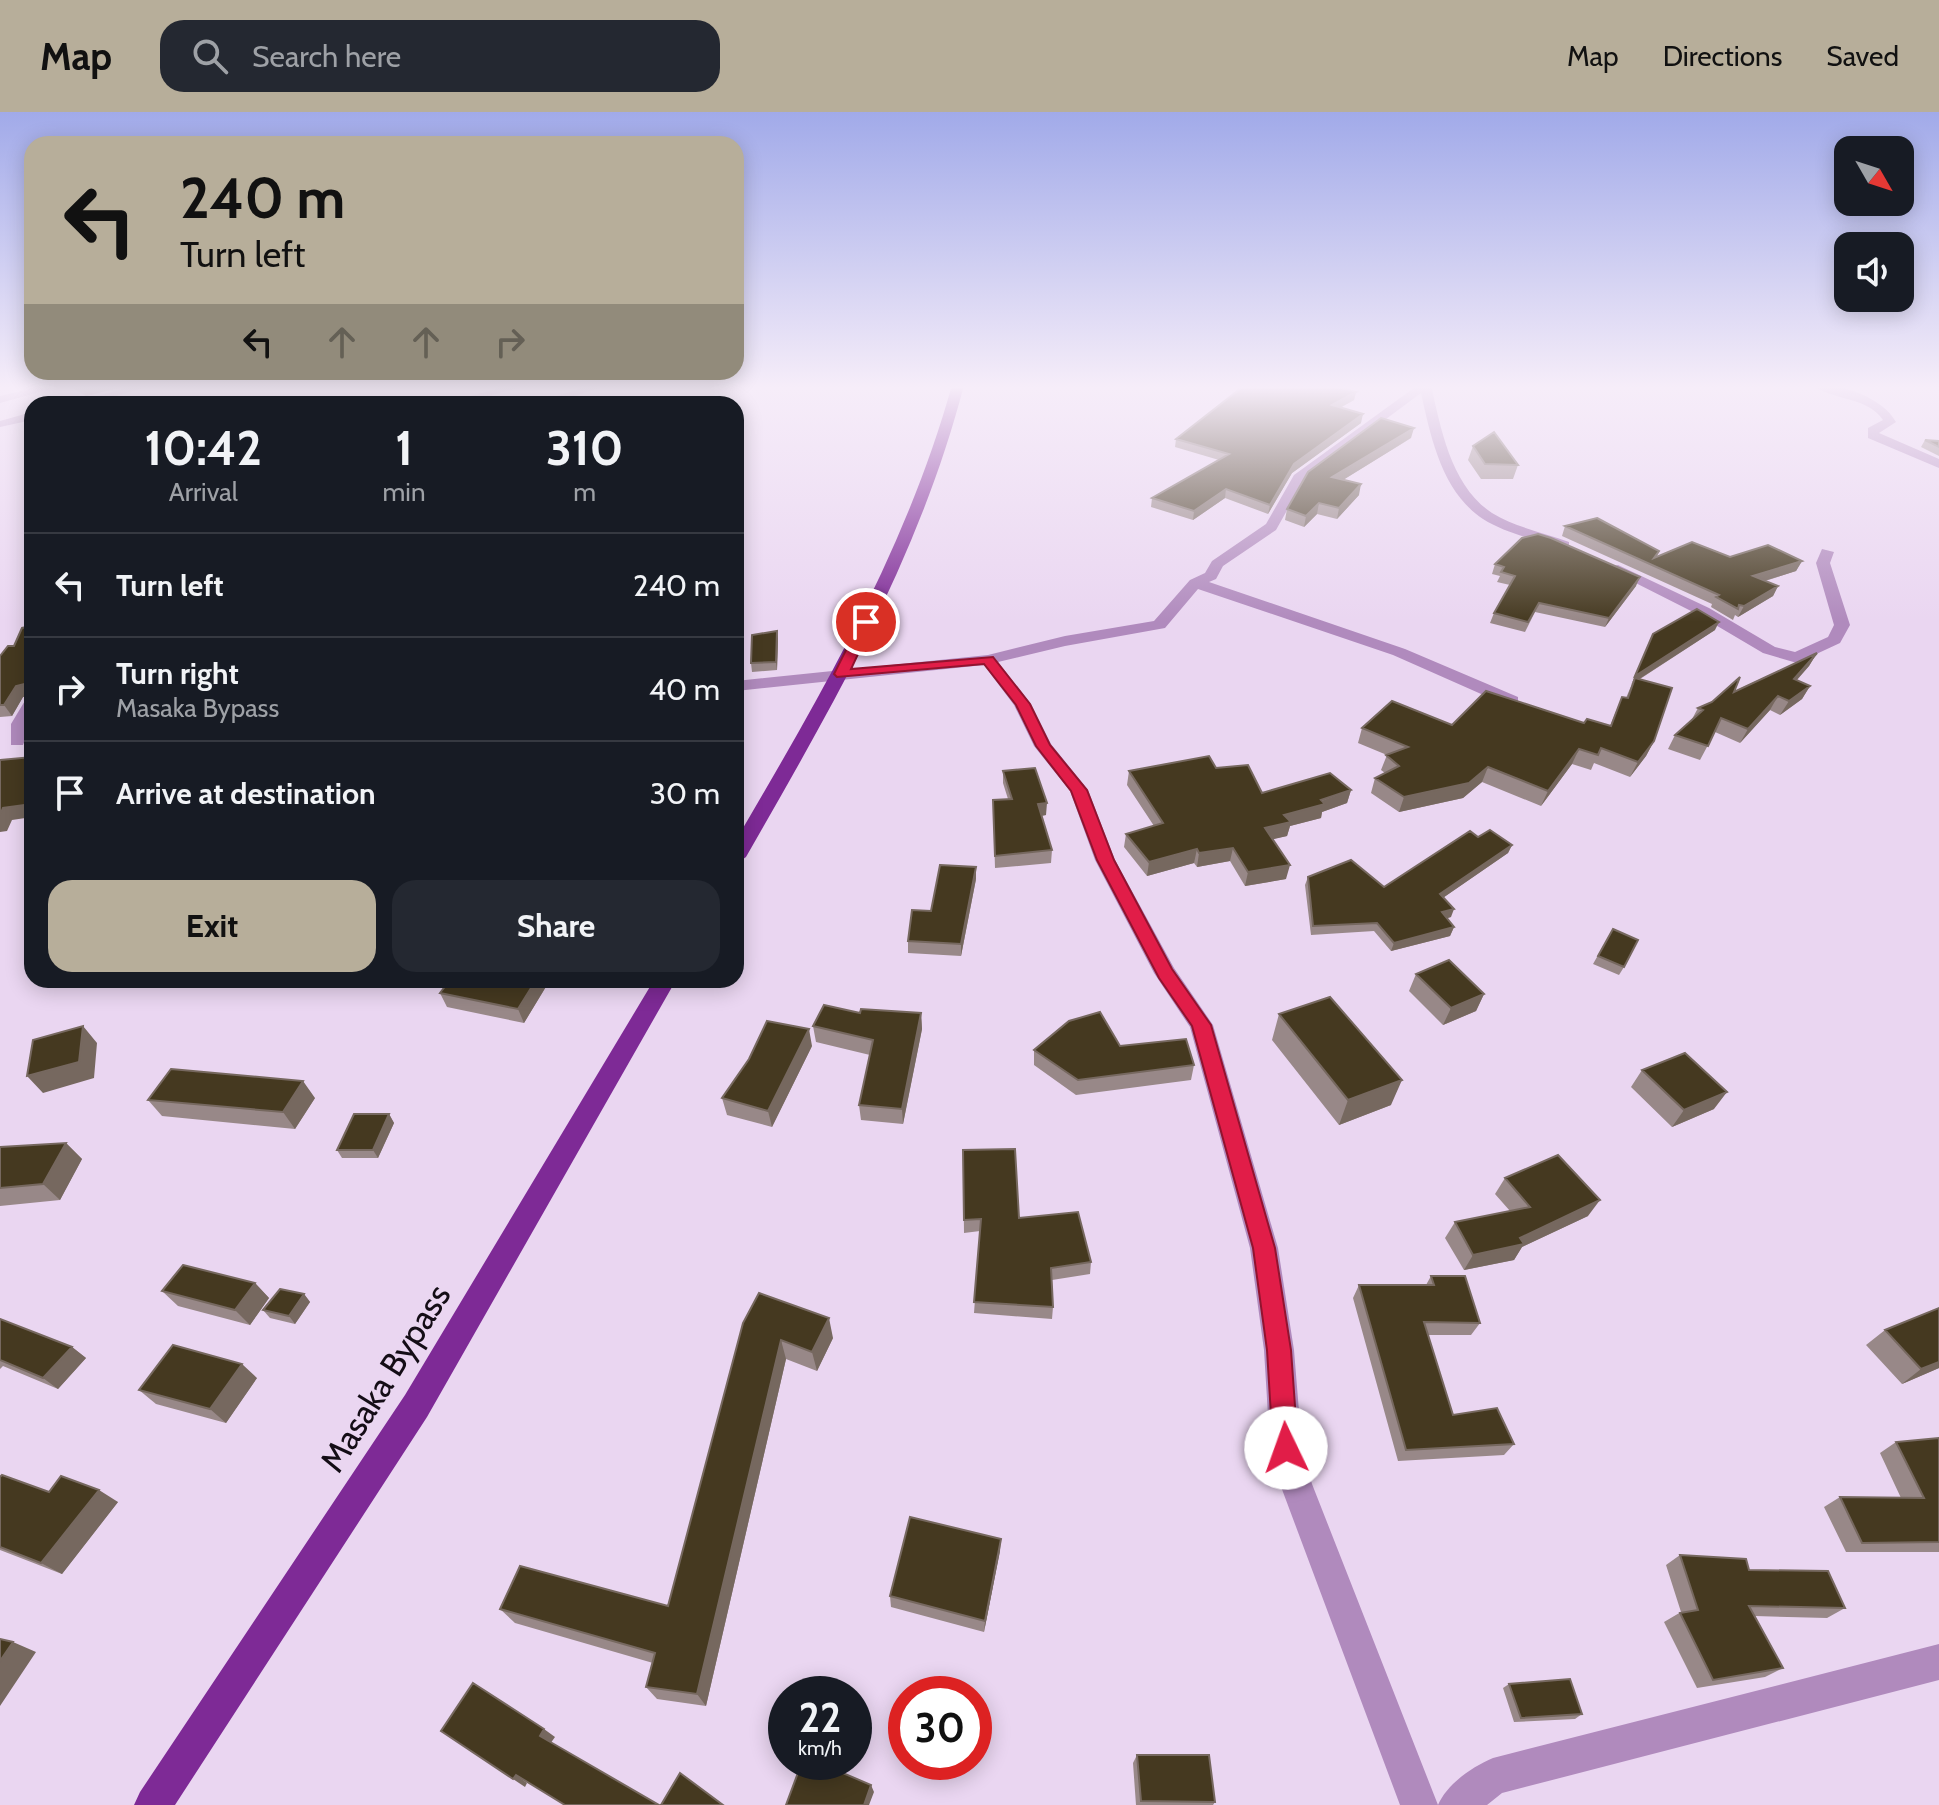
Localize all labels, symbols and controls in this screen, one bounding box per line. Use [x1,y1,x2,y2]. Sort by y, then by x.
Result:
search box [160,20,720,92]
text: Map [40,33,112,80]
icon: search [188,34,232,78]
text: Search here [252,38,401,75]
text: Map [1567,39,1619,73]
text: Directions [1663,39,1782,73]
text: Saved [1826,39,1899,73]
north arrow [1834,136,1914,216]
map controls [1834,136,1914,312]
text: 240 m [180,164,345,232]
icon: left [48,168,152,272]
text: Turn left [180,232,305,276]
button: sound [1834,232,1914,312]
icon: left [236,320,280,364]
icon: ahead [320,320,364,364]
icon: ahead [404,320,448,364]
icon: right [488,320,532,364]
text: 10:42 [145,419,262,477]
text: 1 [395,419,413,477]
text: 310 [546,419,623,477]
text: Arrival [169,476,238,508]
text: min [383,476,425,508]
text: m [573,476,596,508]
icon: left [48,563,92,607]
text: Turn left [116,567,224,604]
text: 240 m [633,567,720,604]
pin [832,588,900,656]
icon: arrive [844,600,888,644]
text: Turn right [116,655,239,692]
icon: right [48,667,92,711]
text: 40 m [649,671,720,708]
text: Masaka Bypass [116,692,279,724]
icon: arrive [48,771,92,815]
text: Arrive at destination [116,775,376,812]
text: 30 m [650,775,720,812]
button: Exit [48,880,376,972]
button: Share [392,880,720,972]
street label: Masaka Bypass [311,1276,459,1480]
position arrow [1244,1406,1328,1490]
speed limit sign: 30 [888,1676,992,1780]
text: 22 [799,1693,841,1742]
text: km/h [798,1736,842,1760]

